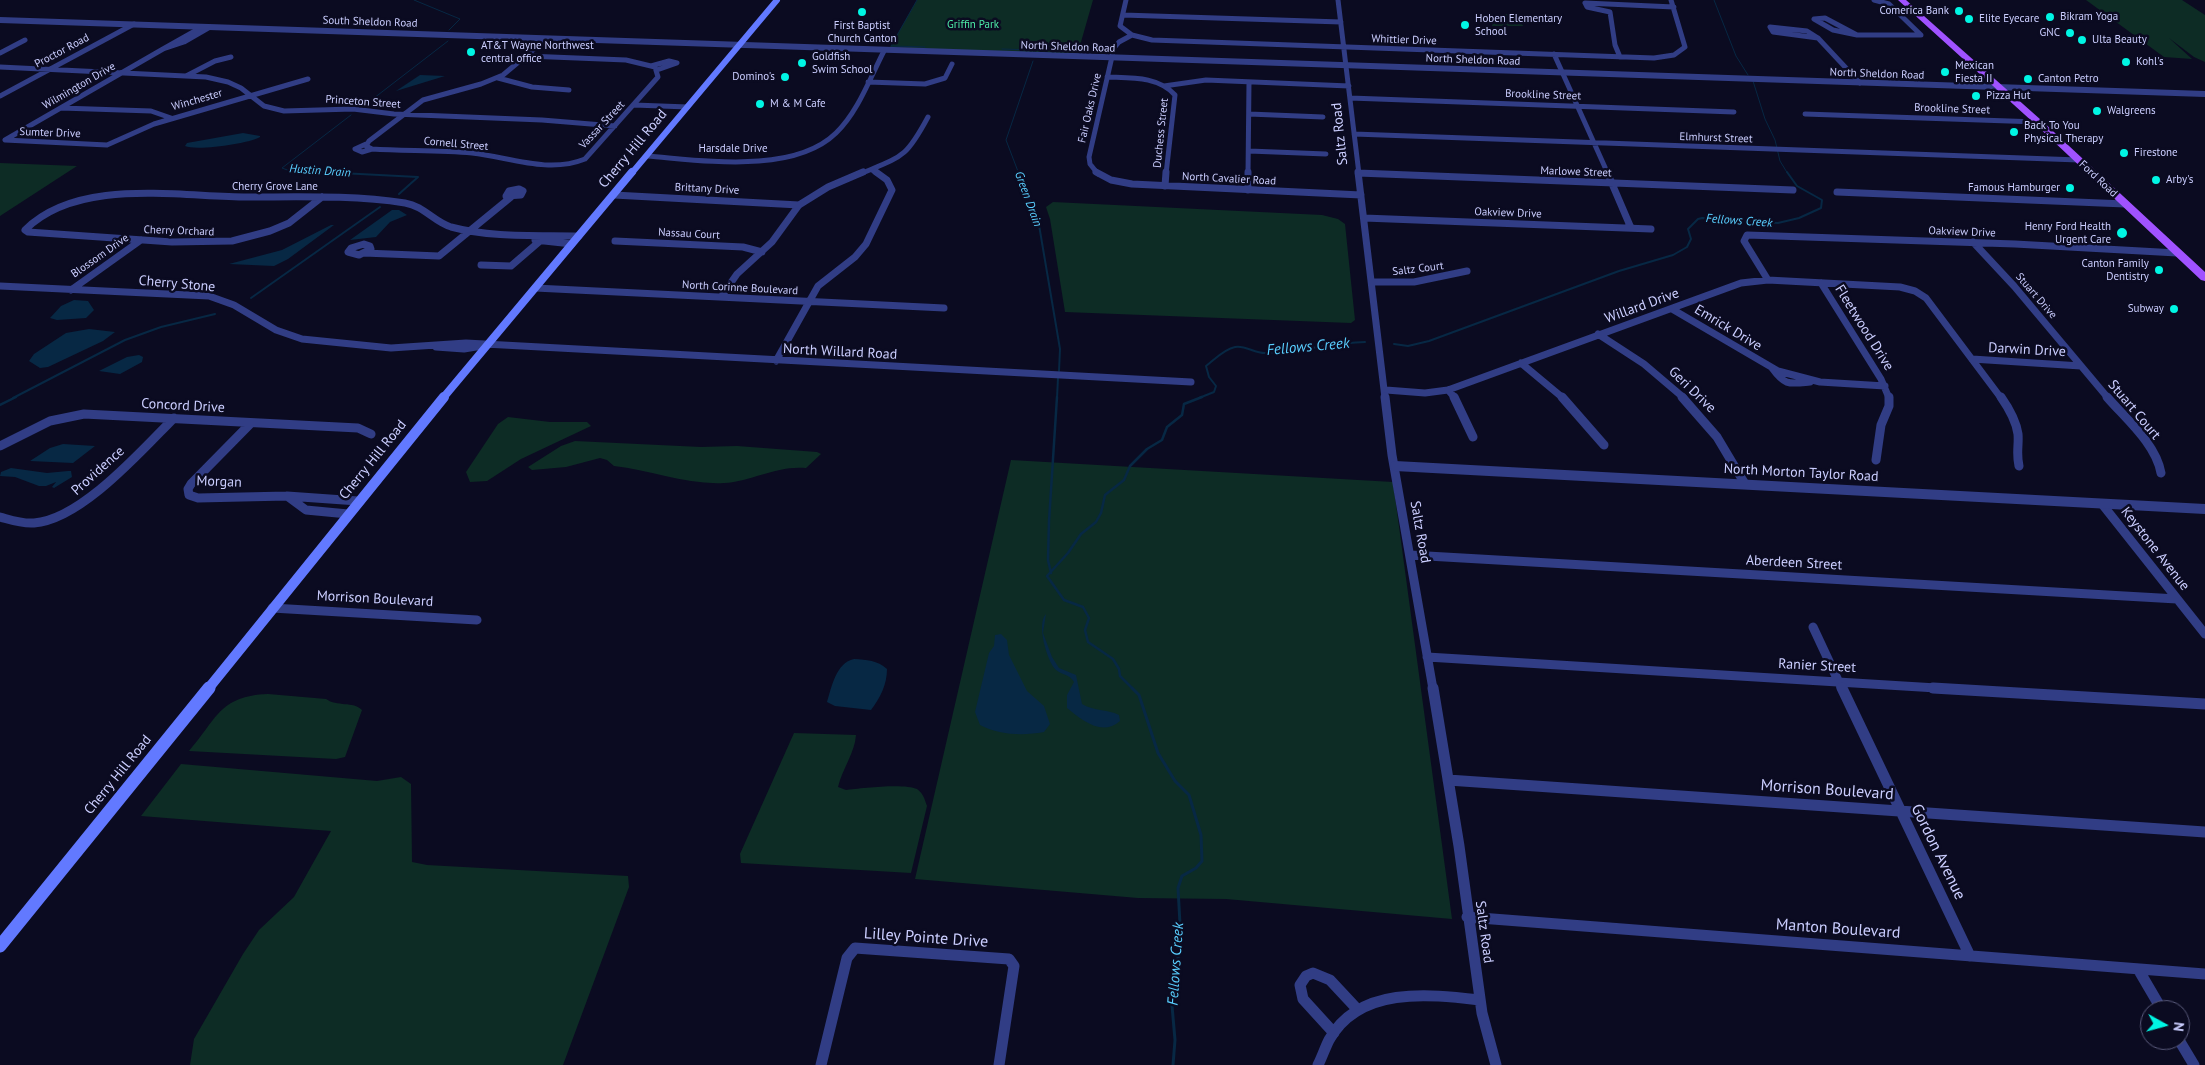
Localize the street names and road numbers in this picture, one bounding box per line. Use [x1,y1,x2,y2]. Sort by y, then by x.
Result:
street label: South Sheldon Road [322,14,418,30]
street label: Proctor Road [32,31,92,71]
street label: Whittier Drive [1371,32,1437,48]
street label: North Sheldon Road [1020,39,1116,55]
street label: North Sheldon Road [1425,52,1521,68]
street label: Wilmington Drive [40,60,118,112]
street label: North Sheldon Road [1829,66,1925,82]
street label: Fair Oaks Drive [1076,72,1104,144]
street label: Winchester [170,86,224,114]
street label: Brookline Street [1505,87,1581,103]
street label: Princeton Street [325,93,401,111]
street label: Vassar Street [576,98,628,152]
street label: Duchess Street [1151,98,1171,168]
street label: Brookline Street [1914,101,1990,117]
street label: Saltz Road [1328,102,1352,166]
street label: Cherry Hill Road [595,106,671,192]
street label: Sumter Drive [19,125,81,141]
street label: Elmhurst Street [1679,130,1753,146]
street label: Cornell Street [423,135,489,153]
street label: Harsdale Drive [699,142,767,156]
street label: Ford Road [2076,158,2120,200]
street label: Marlowe Street [1540,164,1612,180]
street label: North Cavalier Road [1182,170,1276,188]
street label: Cherry Grove Lane [232,180,318,194]
street label: Brittany Drive [674,181,740,197]
street label: Oakview Drive [1474,205,1542,221]
street label: Cherry Orchard [143,223,215,239]
street label: Oakview Drive [1928,224,1996,240]
street label: Nassau Court [658,226,720,242]
street label: Blossom Drive [69,231,131,281]
street label: Saltz Court [1392,259,1444,279]
street label: Stuart Drive [2013,270,2059,322]
street label: Cherry Stone [138,272,216,296]
street label: North Corinne Boulevard [682,278,798,298]
street label: Fleetwood Drive [1831,282,1897,374]
street label: Willard Drive [1603,285,1681,327]
street label: Emrick Drive [1691,301,1765,355]
street label: Darwin Drive [1988,340,2066,360]
street label: North Willard Road [782,341,898,363]
street label: Geri Drive [1665,363,1719,417]
street label: Stuart Court [2104,377,2164,443]
street label: Concord Drive [141,395,225,417]
street label: Cherry Hill Road [336,417,410,503]
street label: Providence [68,443,128,499]
street label: North Morton Taylor Road [1723,461,1879,485]
street label: Morgan [196,473,242,491]
street label: Saltz Road [1406,500,1434,564]
street label: Keystone Avenue [2117,504,2193,594]
street label: Aberdeen Street [1745,552,1843,574]
street label: Morrison Boulevard [316,588,434,610]
street label: Ranier Street [1778,656,1856,676]
street label: Cherry Hill Road [81,732,155,818]
street label: Morrison Boulevard [1760,776,1894,804]
street label: Gordon Avenue [1907,801,1969,903]
street label: Saltz Road [1471,900,1497,964]
street label: Manton Boulevard [1775,915,1901,943]
street label: Lilley Pointe Drive [863,924,989,952]

